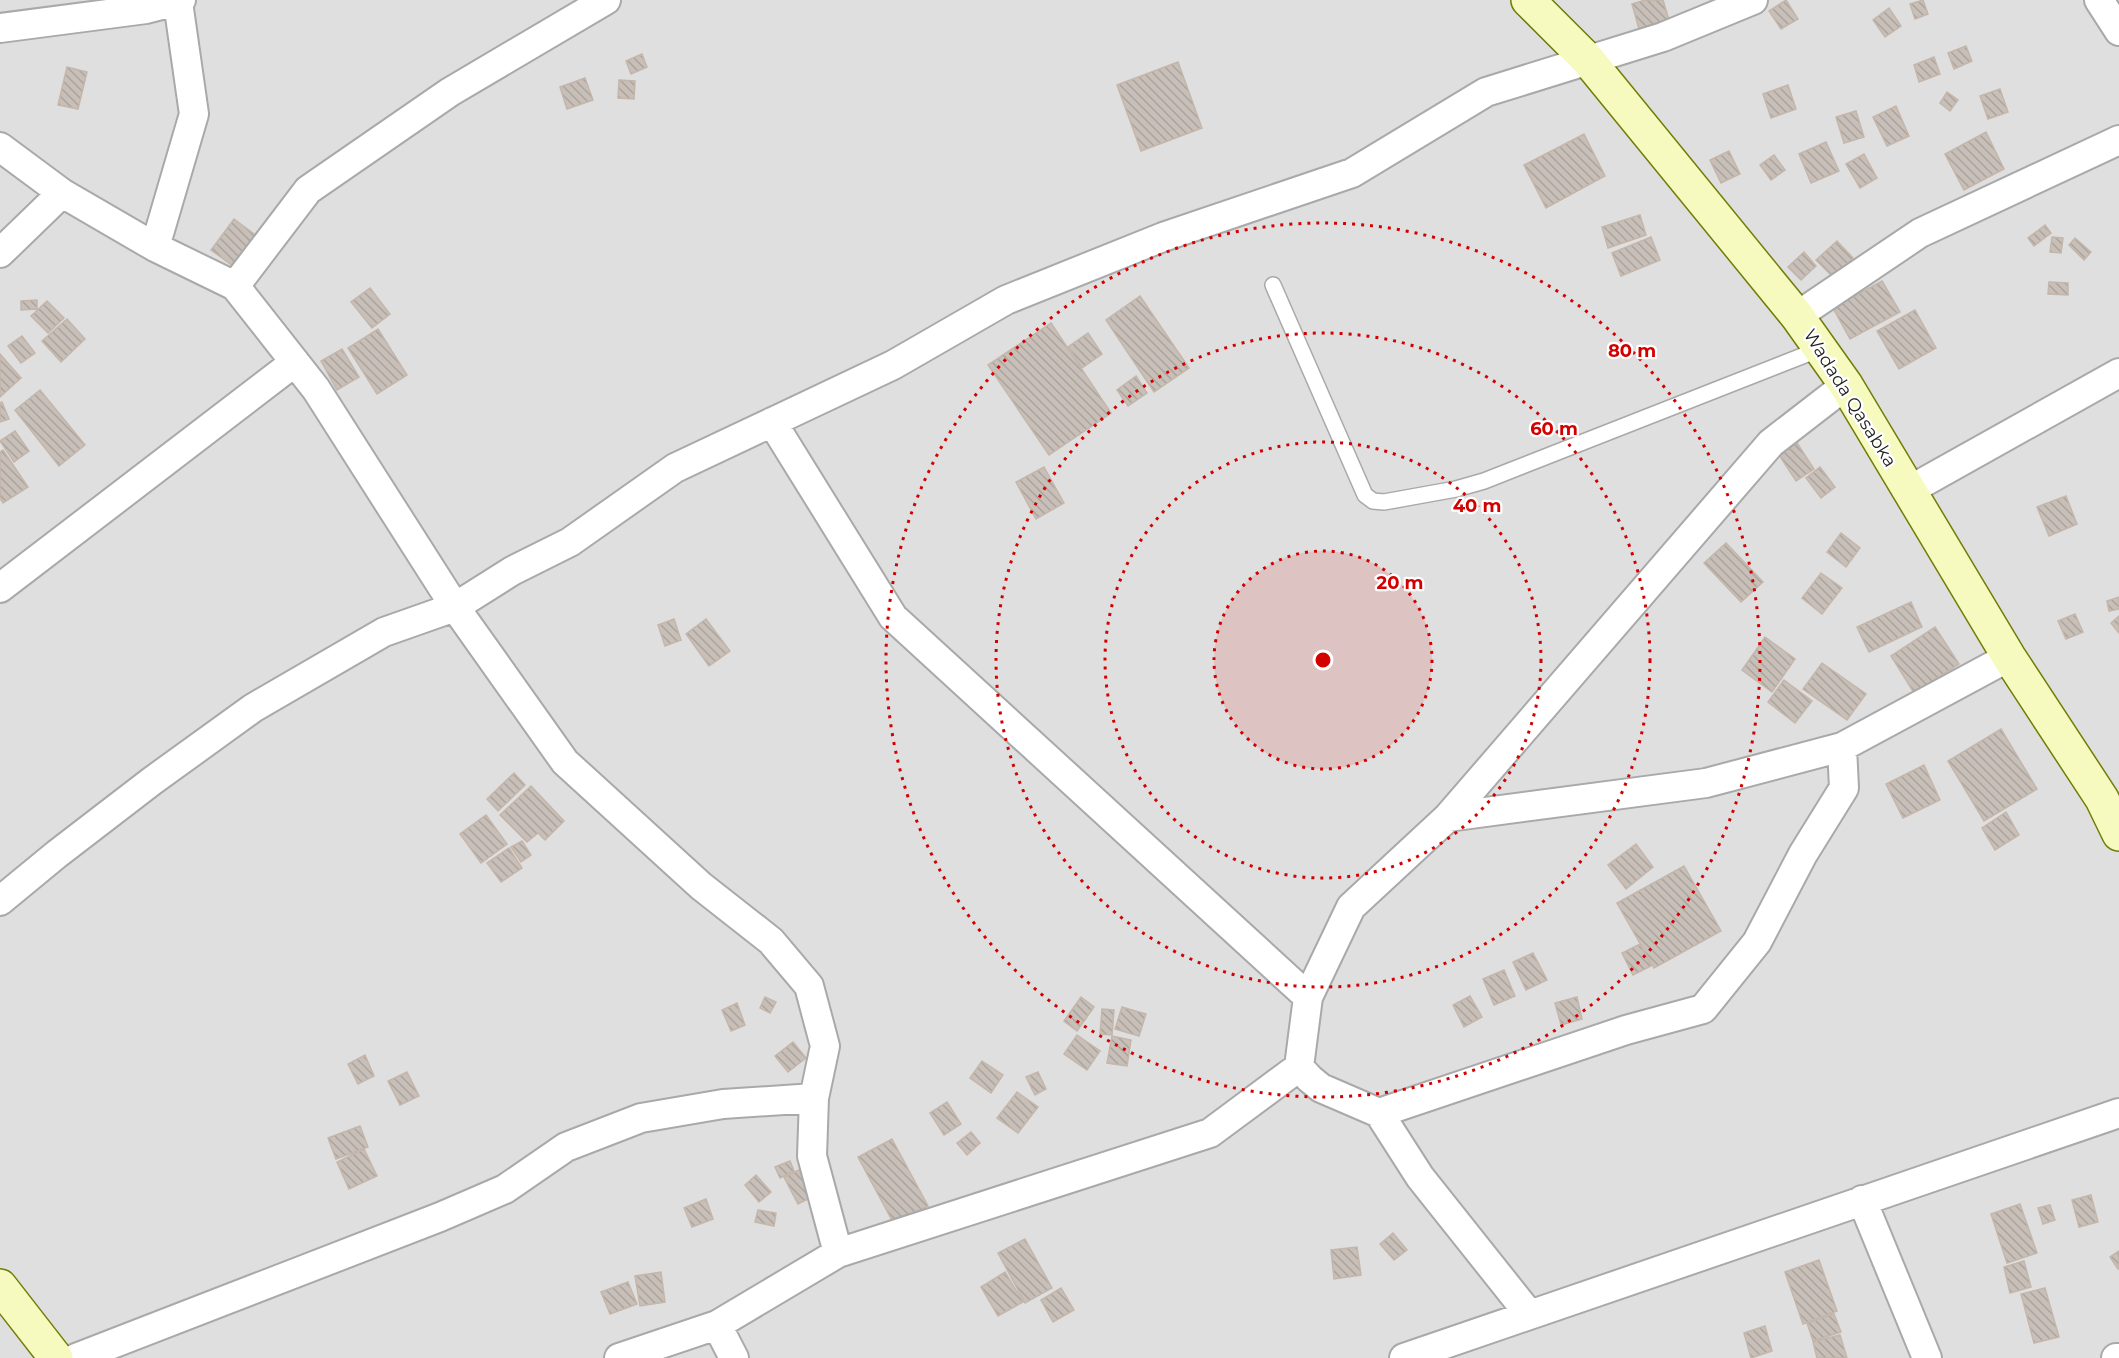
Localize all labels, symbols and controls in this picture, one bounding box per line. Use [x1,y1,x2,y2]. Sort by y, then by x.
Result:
street label: Wadada Qasabka [1799,325,1901,471]
text: 80 m [1608,340,1656,362]
text: 60 m [1530,418,1578,440]
text: 40 m [1453,495,1501,517]
text: 20 m [1377,572,1423,594]
centre of rings [1313,650,1333,670]

